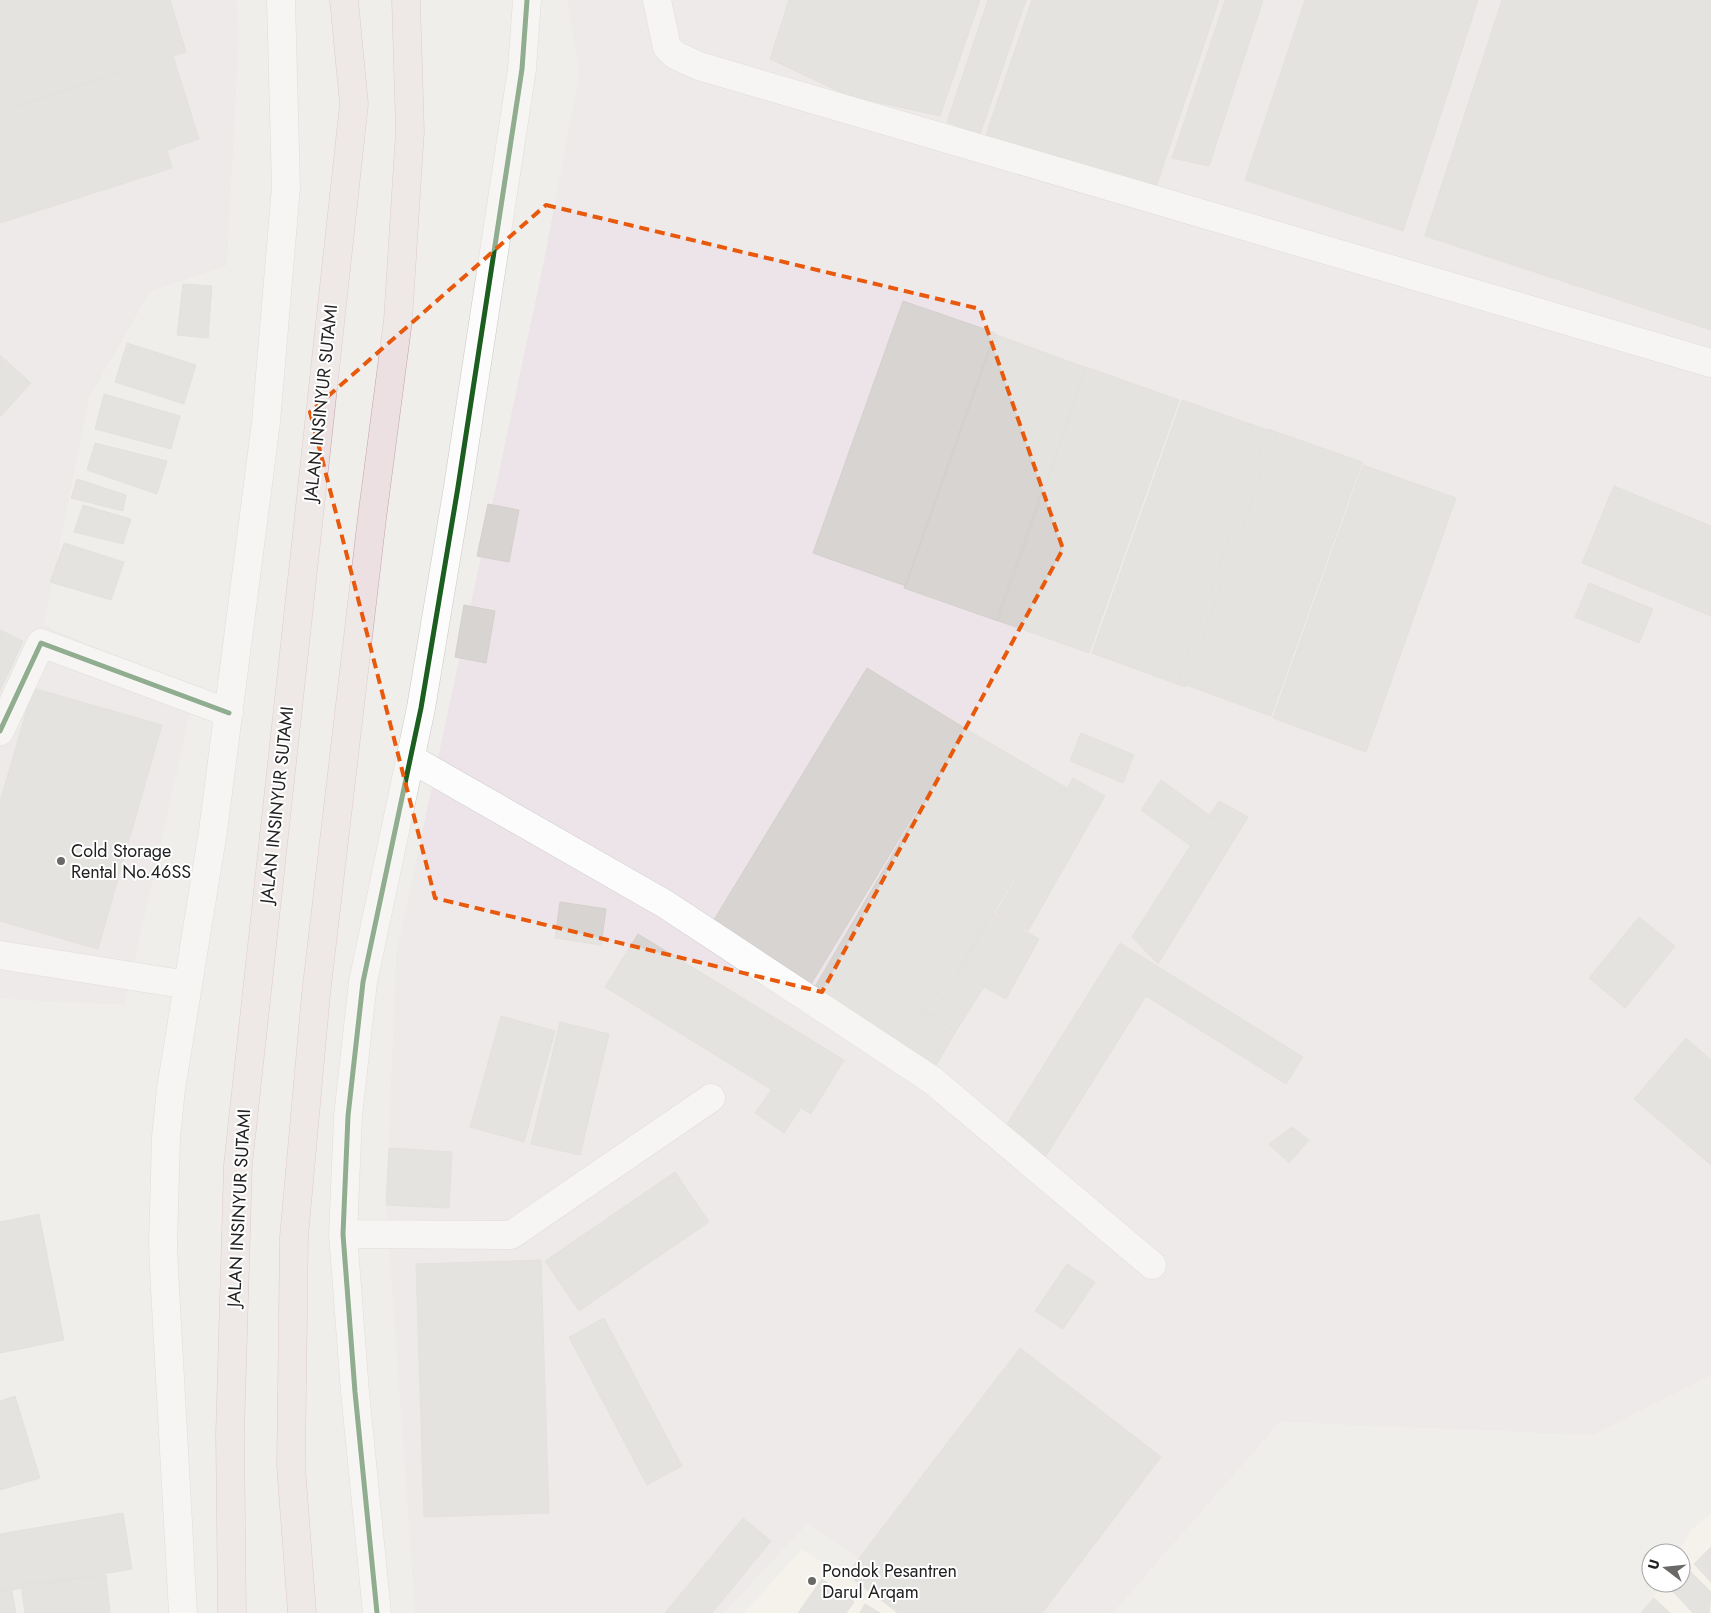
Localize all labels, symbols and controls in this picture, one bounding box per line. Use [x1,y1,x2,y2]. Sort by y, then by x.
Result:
street label: JALAN INSINYUR SUTAMI [298,303,344,505]
street label: JALAN INSINYUR SUTAMI [254,705,300,907]
place label: Cold Storage Rental No.46SS [71,838,191,885]
marker: Cold Storage Rental No.46SS [55,855,67,867]
street label: JALAN INSINYUR SUTAMI [221,1108,257,1310]
north arrow [1641,1543,1691,1593]
text: U [1643,1557,1664,1572]
place label: Pondok Pesantren Darul Arqam [822,1558,957,1605]
marker: Pondok Pesantren Darul Arqam [806,1575,818,1587]

